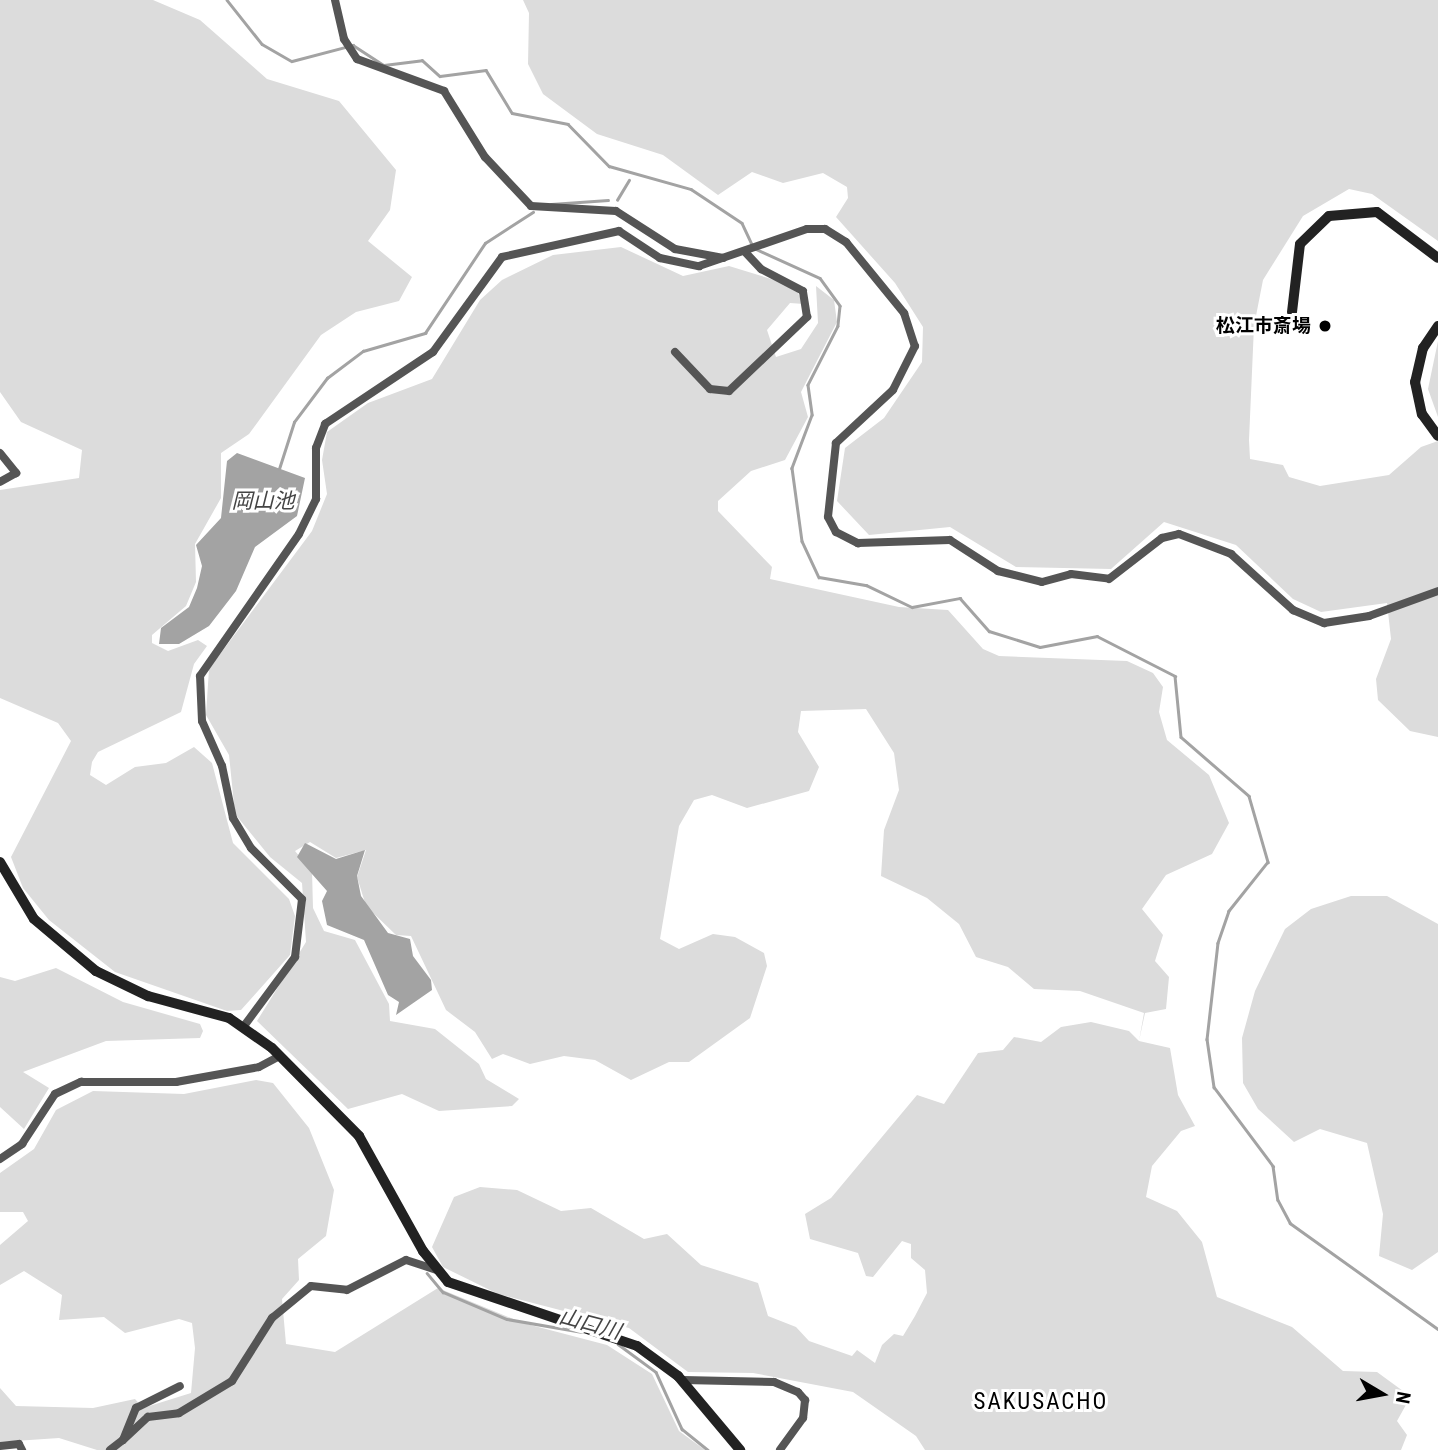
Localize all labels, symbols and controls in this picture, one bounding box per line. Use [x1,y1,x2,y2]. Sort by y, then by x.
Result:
place label: 松江市斎場 [1216,315,1311,337]
marker: 松江市斎場 [1317,318,1333,334]
water label: 岡山池 [232,488,294,514]
water label: 山口川 [556,1304,624,1344]
north arrow [1347,1359,1417,1429]
district label: SAKUSACHO [975,1388,1107,1416]
text: N [1391,1390,1416,1405]

